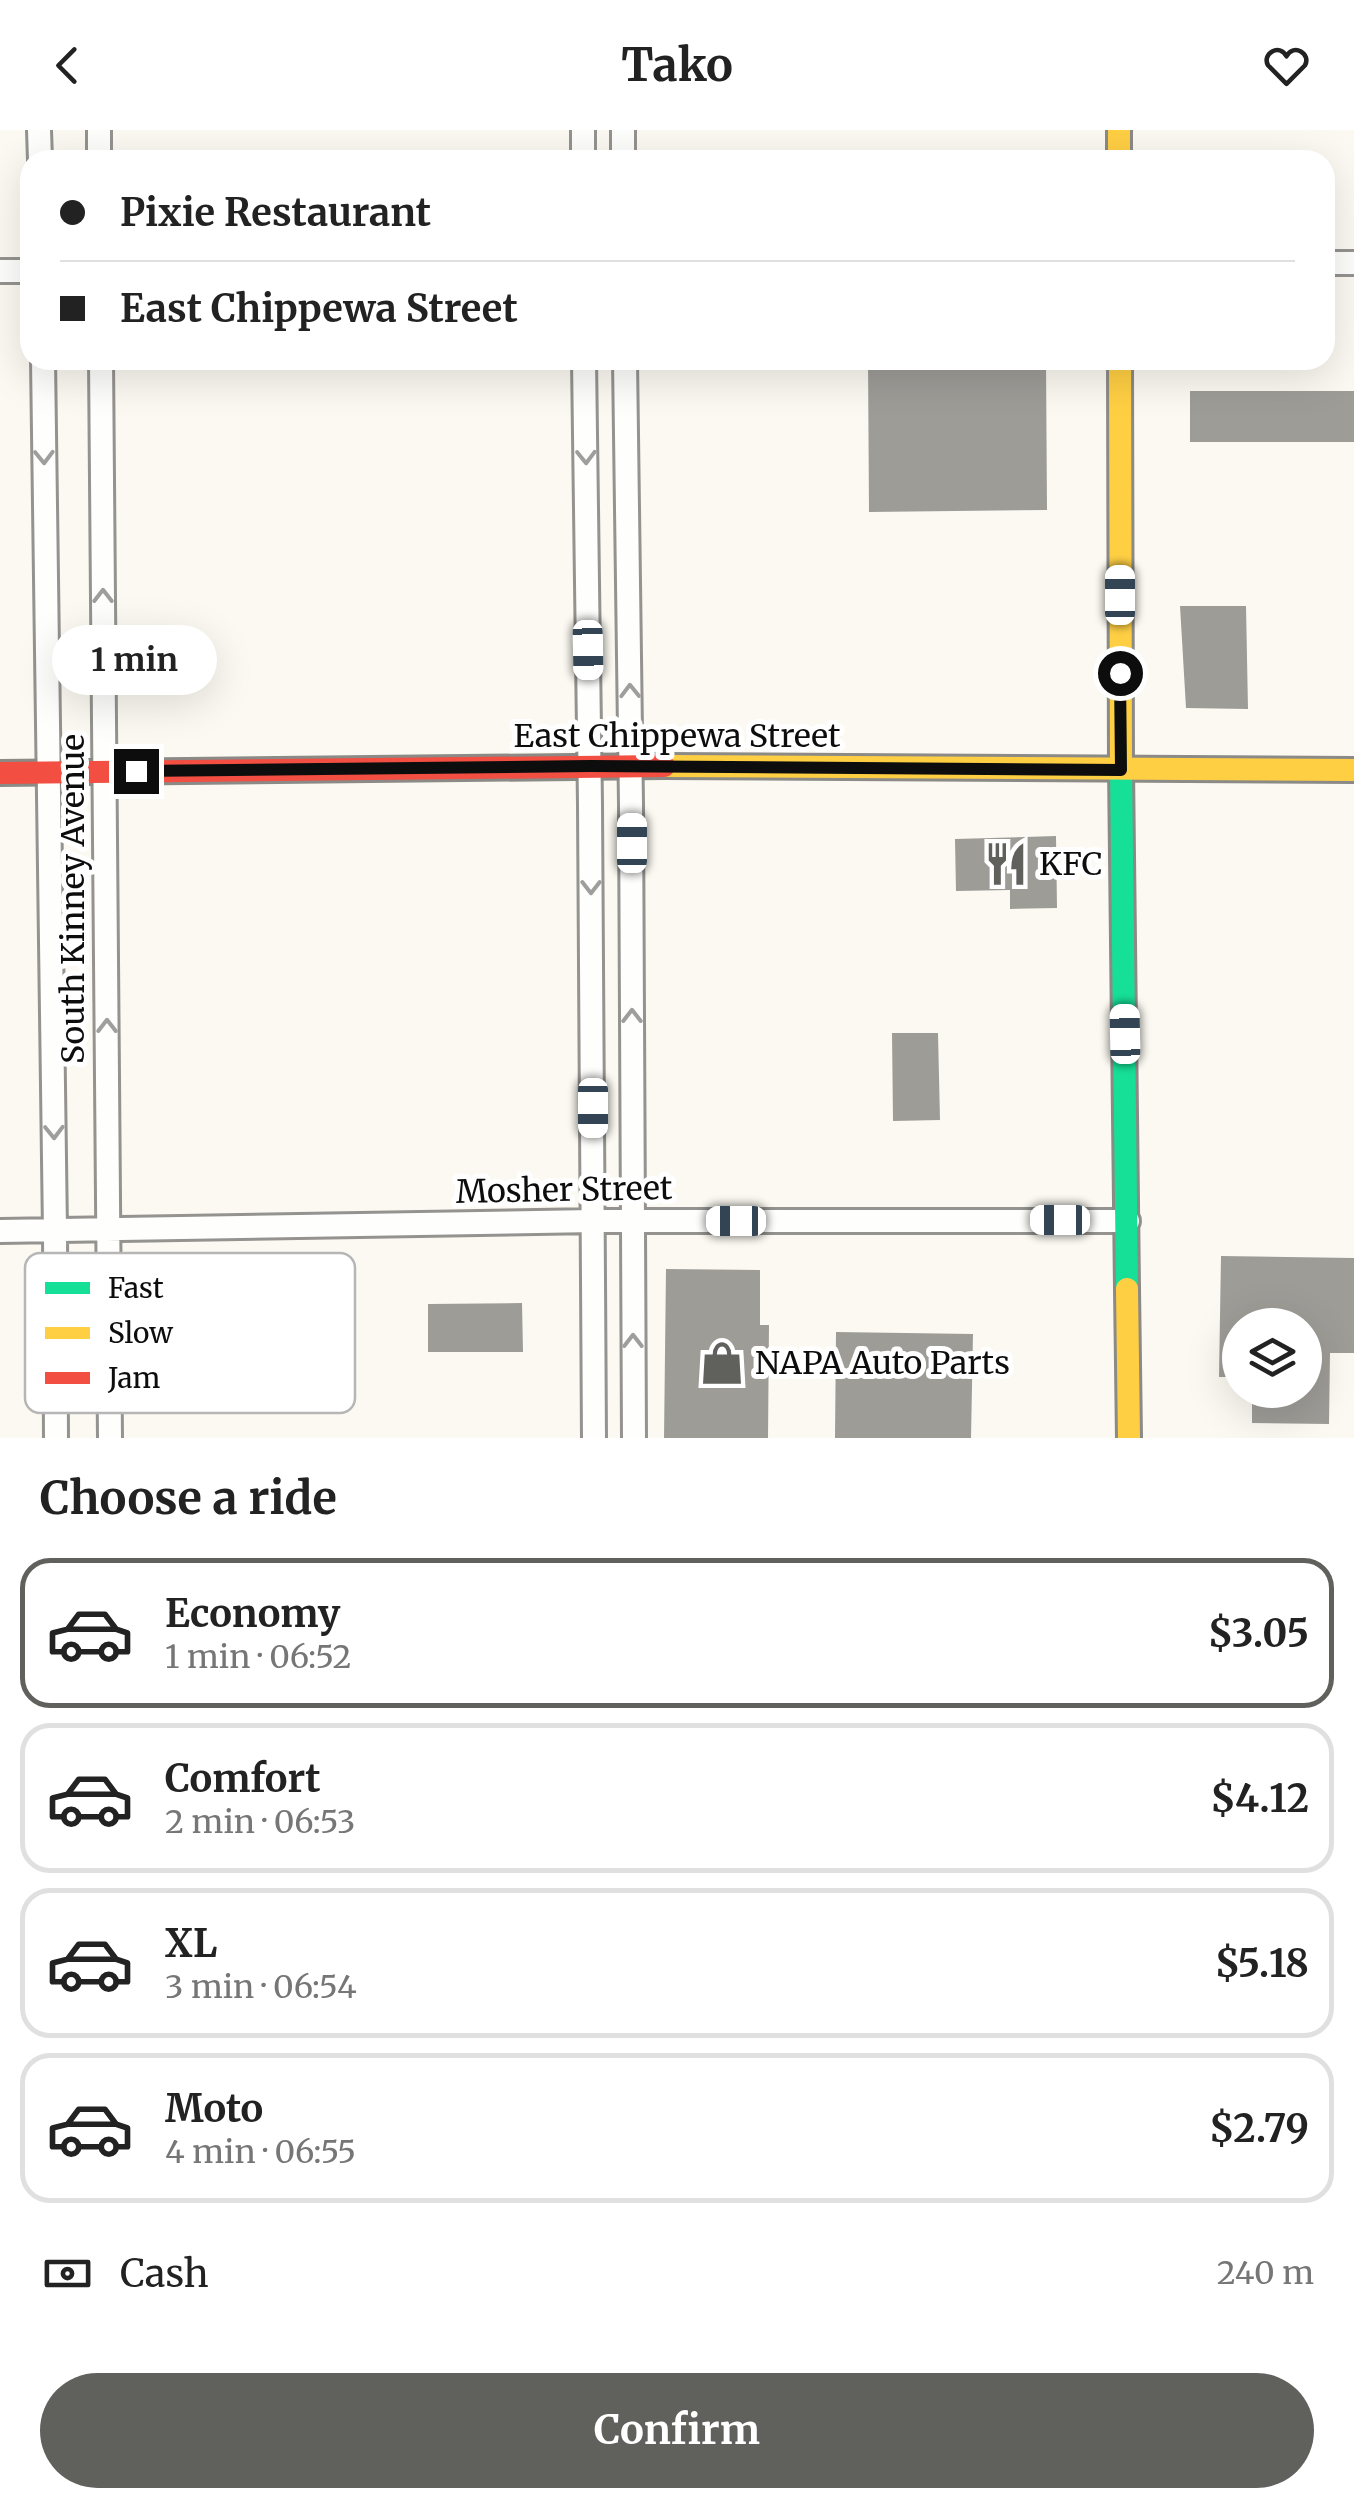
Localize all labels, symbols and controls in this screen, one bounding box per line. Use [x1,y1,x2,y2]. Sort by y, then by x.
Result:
text: Tako [621,37,733,93]
icon: back [40,38,95,93]
icon: heart [1259,38,1314,93]
text: Pixie Restaurant [120,189,431,236]
text: East Chippewa Street [120,285,518,332]
one-way arrow [34,450,55,466]
one-way arrow [575,450,596,466]
car [1105,565,1135,625]
one-way arrow [92,587,114,602]
car [572,620,604,680]
callout: 1 min [54,626,218,696]
text: 1 min [91,640,178,680]
route start [1098,651,1143,696]
one-way arrow [619,682,641,698]
street label: East Chippewa Street [514,716,841,756]
street label: South Kinney Avenue [53,734,93,1064]
route end [114,749,159,794]
car [617,813,647,873]
restaurant icon: KFC [982,840,1030,888]
place label: KFC [1039,844,1103,884]
one-way arrow [580,880,602,896]
car [1109,1004,1141,1064]
one-way arrow [621,1007,643,1022]
one-way arrow [96,1017,117,1033]
car [578,1078,608,1138]
one-way arrow [43,1126,65,1141]
street label: Mosher Street [455,1168,673,1212]
car [1030,1205,1090,1235]
car [706,1206,766,1236]
legend [25,1253,355,1413]
text: Fast [108,1270,164,1306]
map controls [1222,1308,1322,1408]
button: layers [1222,1308,1322,1408]
text: Slow [108,1315,173,1351]
one-way arrow [622,1332,644,1348]
shop icon: NAPA Auto Parts [698,1339,746,1387]
place label: NAPA Auto Parts [755,1343,1010,1383]
text: Jam [107,1360,161,1396]
text: Choose a ride [40,1470,337,1526]
icon: car [45,1588,135,1678]
text: Economy [165,1590,340,1637]
text: $3.05 [1208,1610,1309,1657]
text: 1 min · 06:52 [165,1637,352,1677]
icon: car [45,1753,135,1843]
text: Comfort [165,1755,321,1802]
text: $4.12 [1210,1775,1309,1822]
text: 2 min · 06:53 [165,1802,355,1842]
icon: car [45,1918,135,2008]
text: XL [165,1920,217,1967]
text: $5.18 [1215,1940,1309,1987]
text: 3 min · 06:54 [165,1967,357,2007]
icon: car [45,2083,135,2173]
text: Moto [165,2085,263,2132]
text: $2.79 [1209,2105,1309,2152]
text: 4 min · 06:55 [165,2132,356,2172]
icon: cash [40,2246,95,2301]
text: Cash [120,2250,209,2297]
text: 240 m [1217,2253,1314,2293]
button: Confirm [40,2373,1314,2488]

